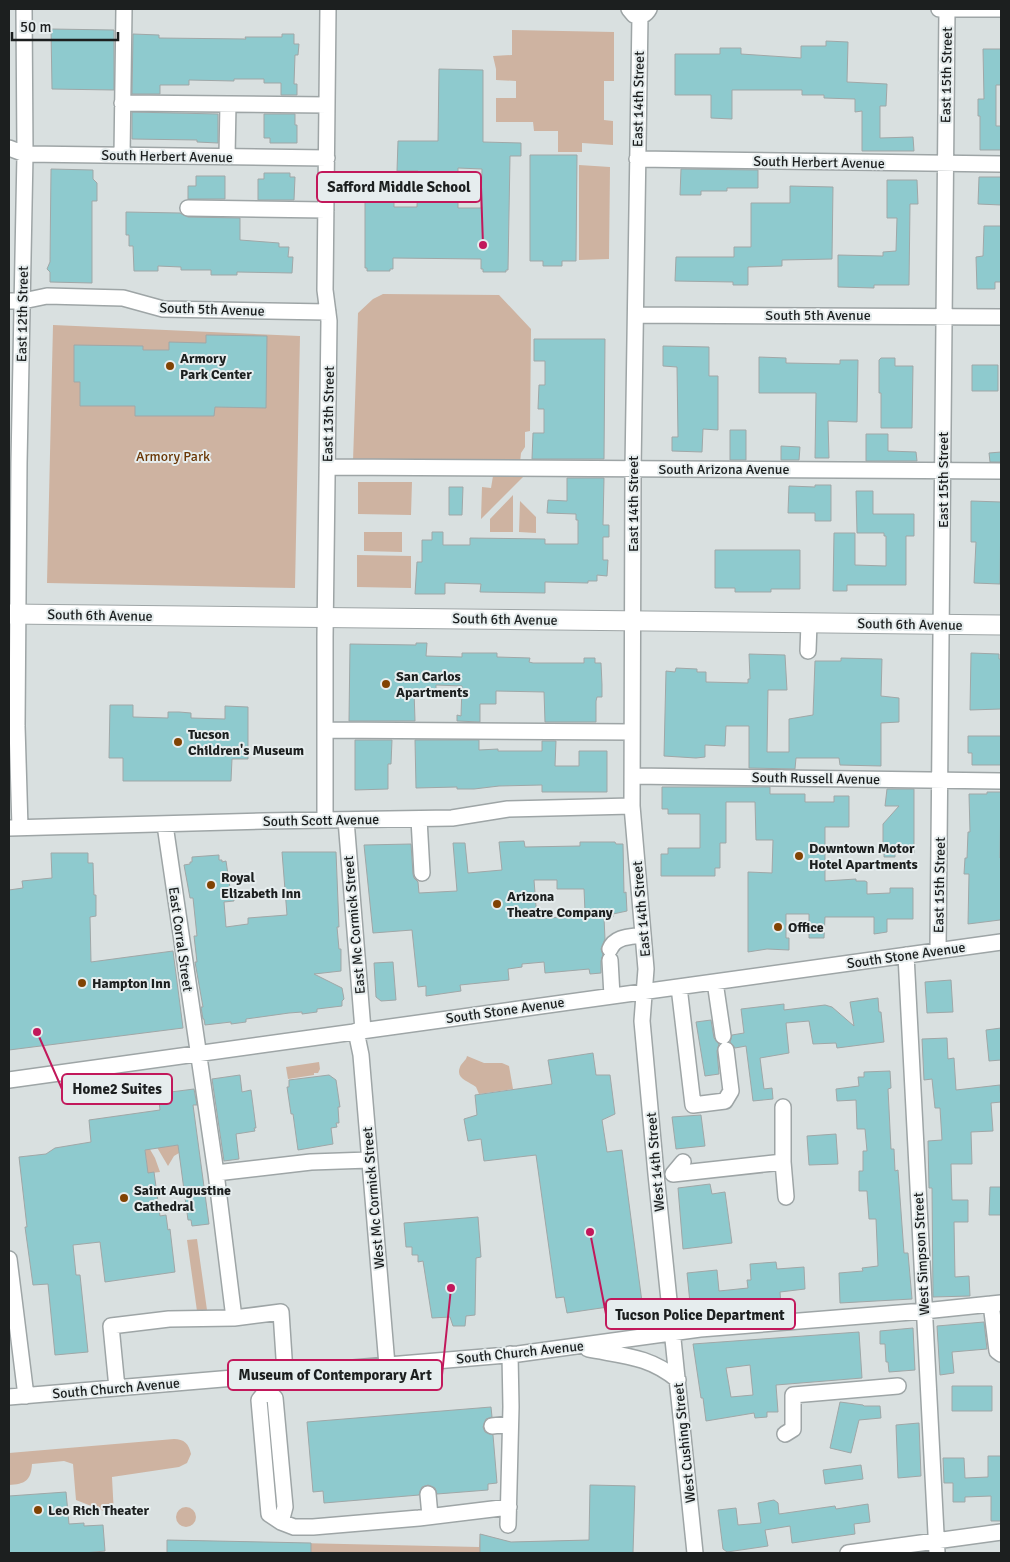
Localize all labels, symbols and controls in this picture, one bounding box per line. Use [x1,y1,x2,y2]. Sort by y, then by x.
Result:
scale bar [12,10,119,42]
text: 50 m [20,18,51,36]
street label: East 15th Street [937,27,956,123]
street label: East 14th Street [629,51,648,147]
street label: South Herbert Avenue [101,147,233,166]
street label: South Herbert Avenue [753,153,885,172]
callout: Safford Middle School [317,172,481,202]
text: Safford Middle School [327,178,471,196]
street label: East 12th Street [13,266,32,362]
street label: South 5th Avenue [159,299,265,320]
street label: South 5th Avenue [765,307,871,324]
place label: Armory Park Center [180,350,252,383]
marker: Armory Park Center [164,360,176,372]
street label: East 13th Street [319,366,338,462]
street label: East 15th Street [935,432,952,528]
park label: Armory Park [136,448,210,465]
street label: East 14th Street [625,456,642,552]
street label: South Arizona Avenue [658,461,790,478]
street label: South 6th Avenue [47,606,153,625]
street label: South 6th Avenue [452,610,558,629]
street label: South 6th Avenue [857,615,963,634]
place label: San Carlos Apartments [396,668,468,701]
marker: San Carlos Apartments [380,678,392,690]
place label: Tucson Children's Museum [188,726,304,759]
marker: Tucson Children's Museum [172,736,184,748]
street label: South Russell Avenue [752,769,880,788]
street label: South Scott Avenue [263,811,379,830]
street label: East 15th Street [930,837,949,933]
place label: Downtown Motor Hotel Apartments [809,840,918,873]
marker: Downtown Motor Hotel Apartments [793,850,805,862]
street label: East Mc Cormick Street [340,855,369,995]
street label: East 14th Street [629,860,654,958]
place label: Royal Elizabeth Inn [221,869,301,902]
marker: Royal Elizabeth Inn [205,879,217,891]
street label: East Corral Street [165,886,196,993]
place label: Arizona Theatre Company [507,888,613,921]
marker: Arizona Theatre Company [491,898,503,910]
place label: Office [788,919,824,936]
marker: Office [772,921,784,933]
street label: South Stone Avenue [846,939,967,972]
place label: Hampton Inn [92,975,171,992]
marker: Hampton Inn [76,977,88,989]
street label: South Stone Avenue [445,994,566,1027]
callout: Home2 Suites [62,1074,172,1104]
text: Home2 Suites [72,1080,162,1098]
street label: West 14th Street [643,1111,668,1212]
street label: West Mc Cormick Street [359,1126,388,1270]
place label: Saint Augustine Cathedral [134,1182,231,1215]
marker: Saint Augustine Cathedral [118,1192,130,1204]
street label: West Simpson Street [910,1192,933,1316]
callout: Tucson Police Department [606,1299,795,1329]
text: Tucson Police Department [615,1306,785,1324]
street label: South Church Avenue [455,1337,585,1368]
callout: Museum of Contemporary Art [228,1360,442,1390]
text: Museum of Contemporary Art [238,1366,432,1384]
street label: South Church Avenue [52,1374,181,1403]
street label: West Cushing Street [670,1382,699,1504]
place label: Leo Rich Theater [48,1502,149,1519]
marker: Leo Rich Theater [32,1504,44,1516]

